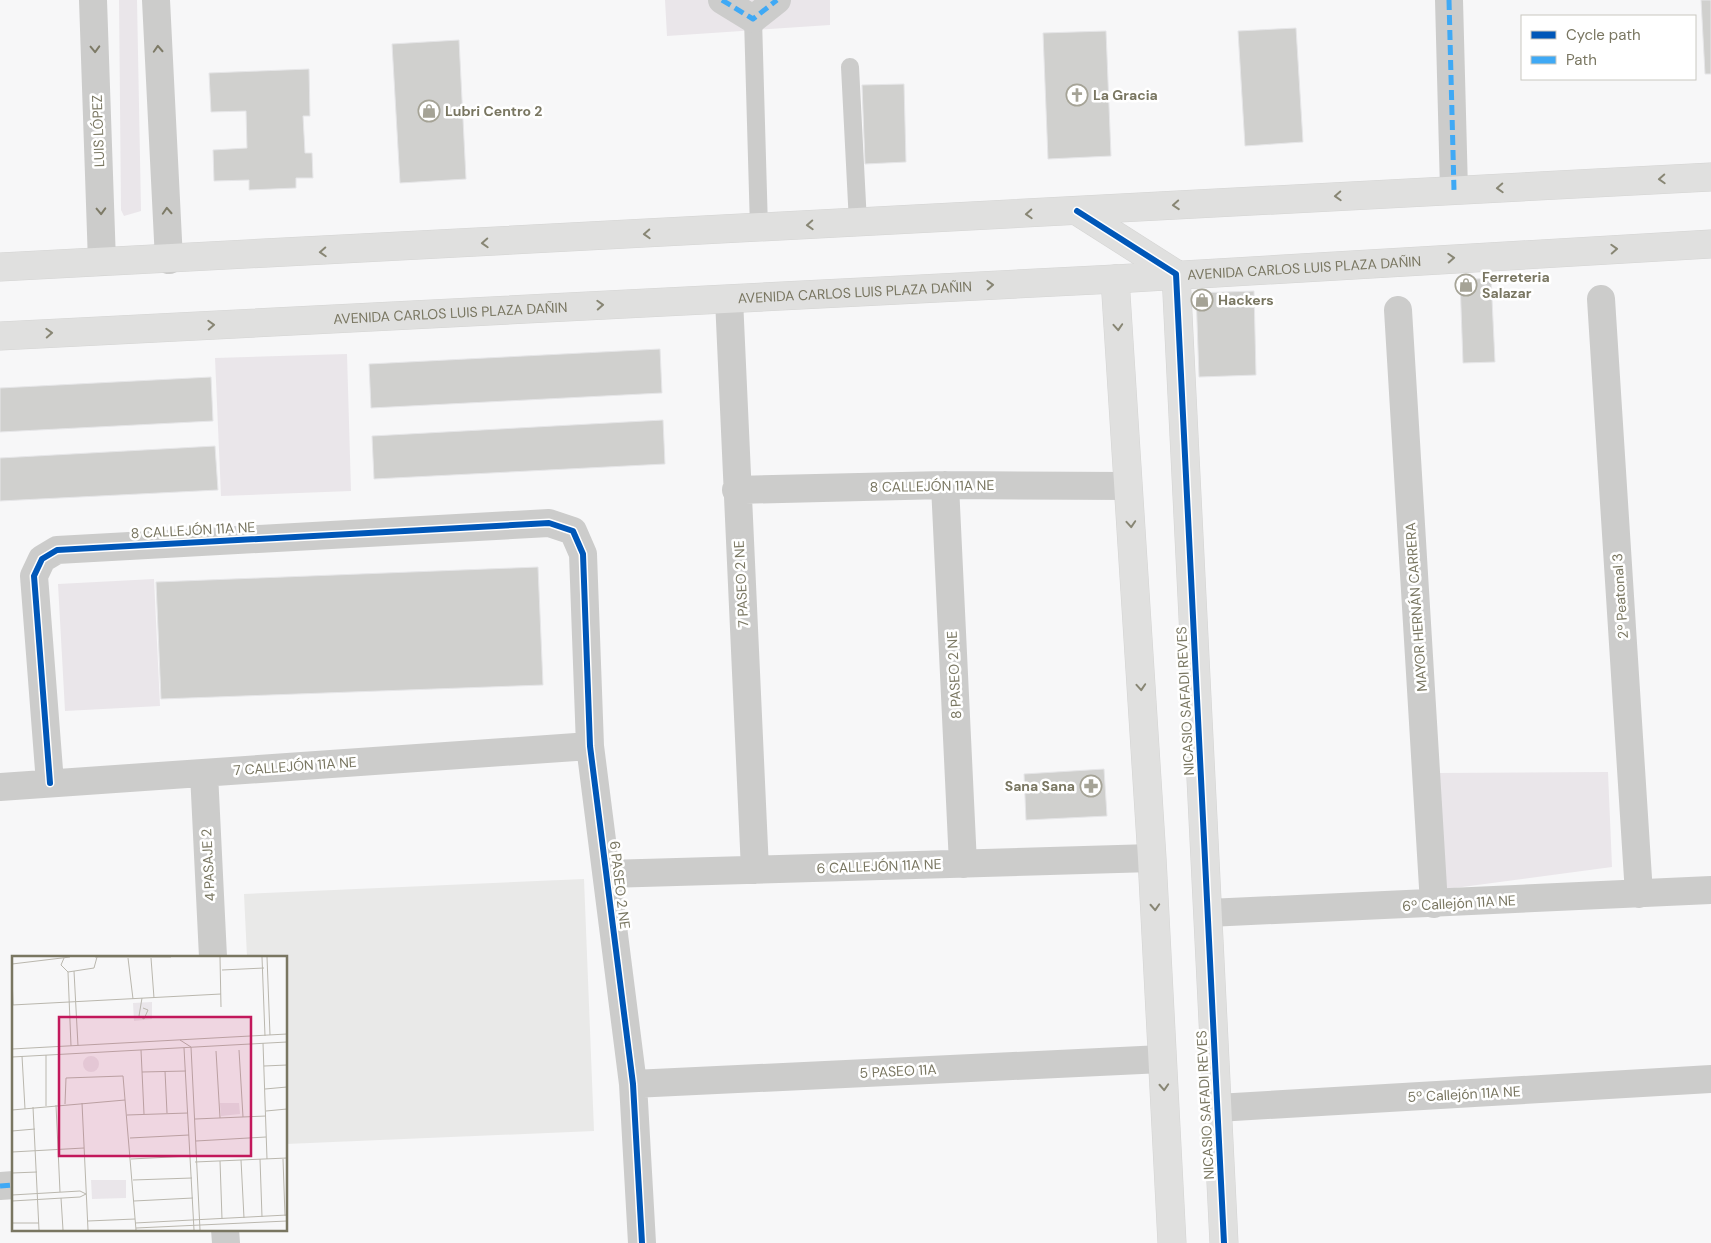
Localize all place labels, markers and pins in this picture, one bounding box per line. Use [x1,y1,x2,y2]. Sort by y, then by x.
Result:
church icon: La Gracia [1065,83,1089,107]
place label: La Gracia [1093,86,1158,104]
shop icon: Lubri Centro 2 [417,99,441,123]
place label: Lubri Centro 2 [445,102,542,120]
place label: Ferreteria Salazar [1482,268,1550,302]
shop icon: Ferreteria Salazar [1454,273,1478,297]
shop icon: Hackers [1190,288,1214,312]
place label: Hackers [1218,291,1274,309]
pharmacy icon: Sana Sana [1079,774,1103,798]
place label: Sana Sana [1005,777,1075,795]

